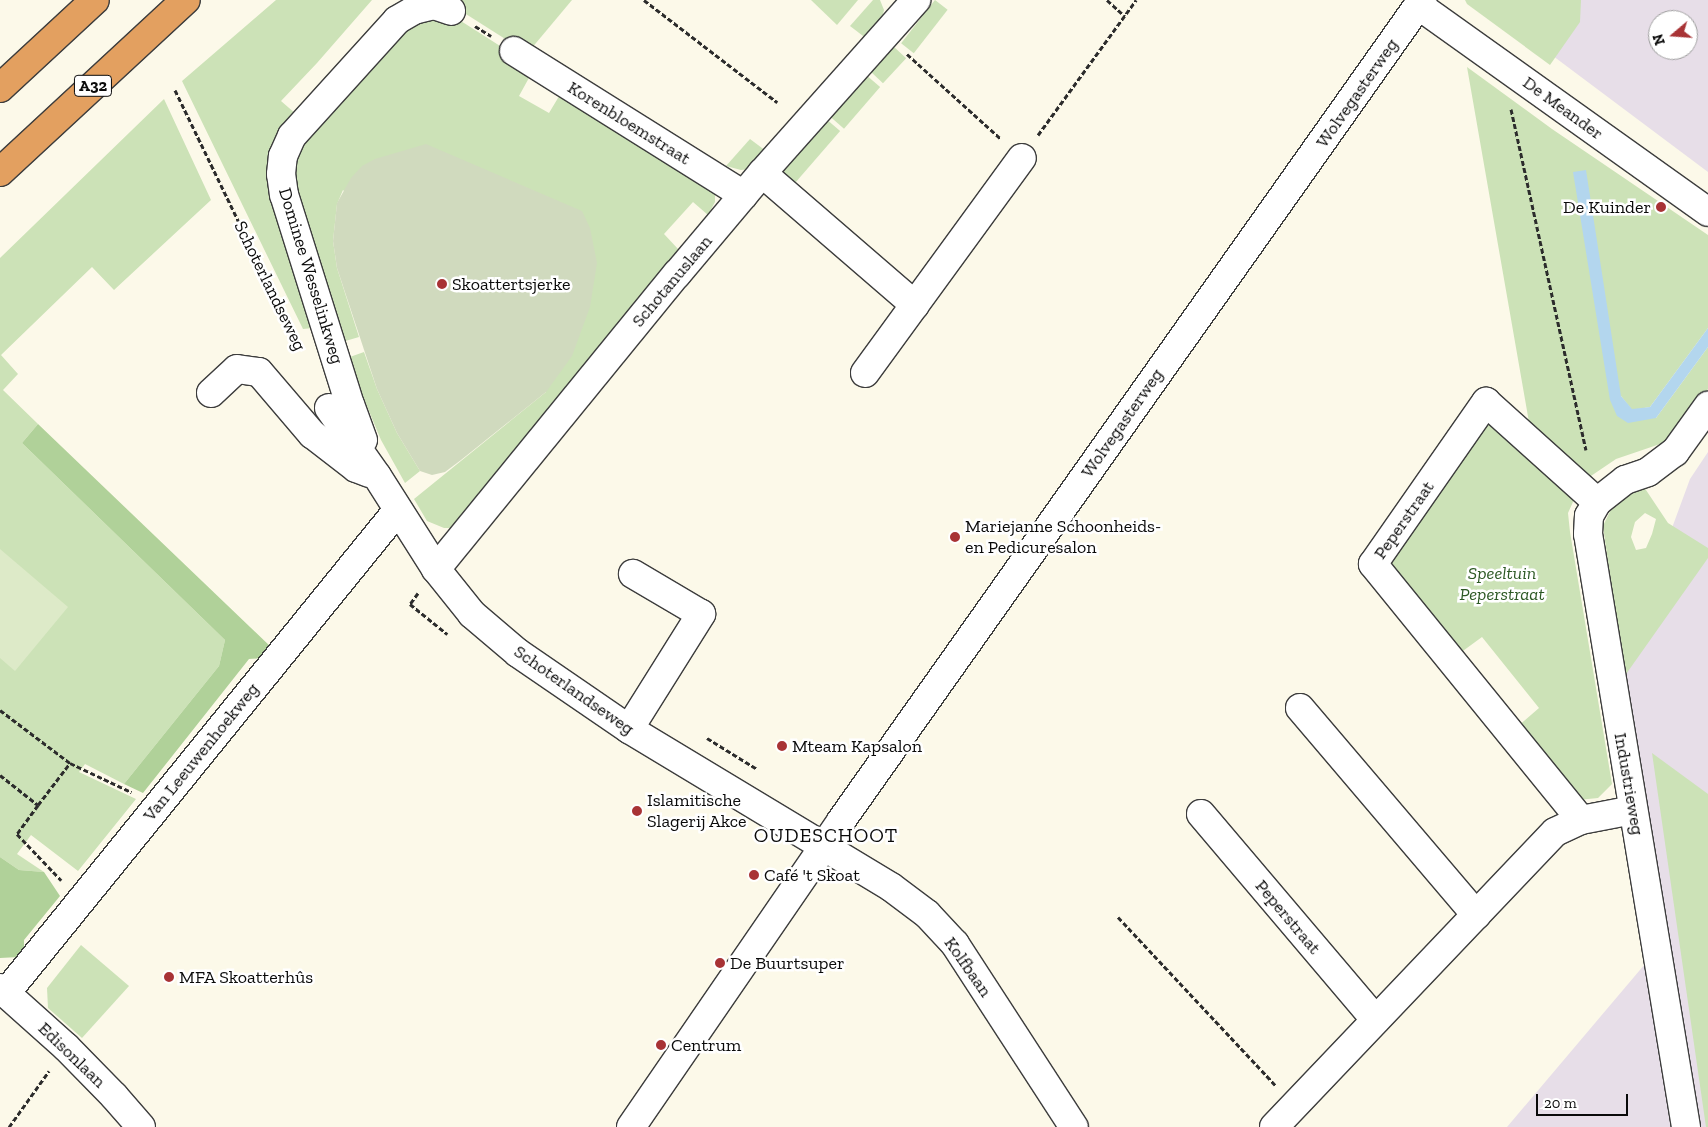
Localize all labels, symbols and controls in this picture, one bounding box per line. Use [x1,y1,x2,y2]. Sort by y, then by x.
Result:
north arrow [1648,10,1698,60]
text: N [1649,32,1669,47]
street label: Wolvegasterweg [1311,34,1403,152]
road number: A32 [73,72,113,100]
street label: De Meander [1519,72,1607,144]
street label: Korenbloemstraat [564,77,694,169]
street label: Dominee Wesselinkweg [274,185,348,367]
place label: De Kuinder [1563,196,1651,218]
marker: De Kuinder [1655,201,1667,213]
street label: Schoterlandseweg [229,218,311,354]
street label: Schotanuslaan [627,231,717,331]
place label: Skoattertsjerke [452,273,570,295]
marker: Skoattertsjerke [436,278,448,290]
street label: Wolvegasterweg [1076,364,1168,482]
street label: Peperstraat [1369,477,1439,563]
place label: Mariejanne Schoonheids- en Pedicuresalon [965,516,1161,558]
marker: Mariejanne Schoonheids- en Pedicuresalon [949,531,961,543]
park label: Speeltuin Peperstraat [1459,563,1545,606]
street label: Schoterlandseweg [510,641,638,739]
street label: Van Leeuwenhoekweg [139,679,263,825]
street label: Industrieweg [1609,731,1649,837]
place label: Mteam Kapsalon [792,735,922,757]
marker: Mteam Kapsalon [776,740,788,752]
place label: Islamitische Slagerij Akce [647,790,747,832]
marker: Islamitische Slagerij Akce [631,805,643,817]
district label: OUDESCHOOT [753,823,899,847]
place label: Café 't Skoat [764,864,860,886]
marker: Café 't Skoat [748,869,760,881]
street label: Peperstraat [1251,875,1325,959]
street label: Kolfbaan [940,933,996,1001]
place label: De Buurtsuper [730,952,844,974]
marker: De Buurtsuper [714,957,726,969]
place label: MFA Skoatterhûs [179,966,314,988]
marker: MFA Skoatterhûs [163,971,175,983]
street label: Edisonlaan [34,1018,110,1092]
place label: Centrum [671,1034,741,1056]
marker: Centrum [655,1039,667,1051]
scale bar [1538,1084,1630,1116]
text: 20 m [1544,1094,1577,1112]

